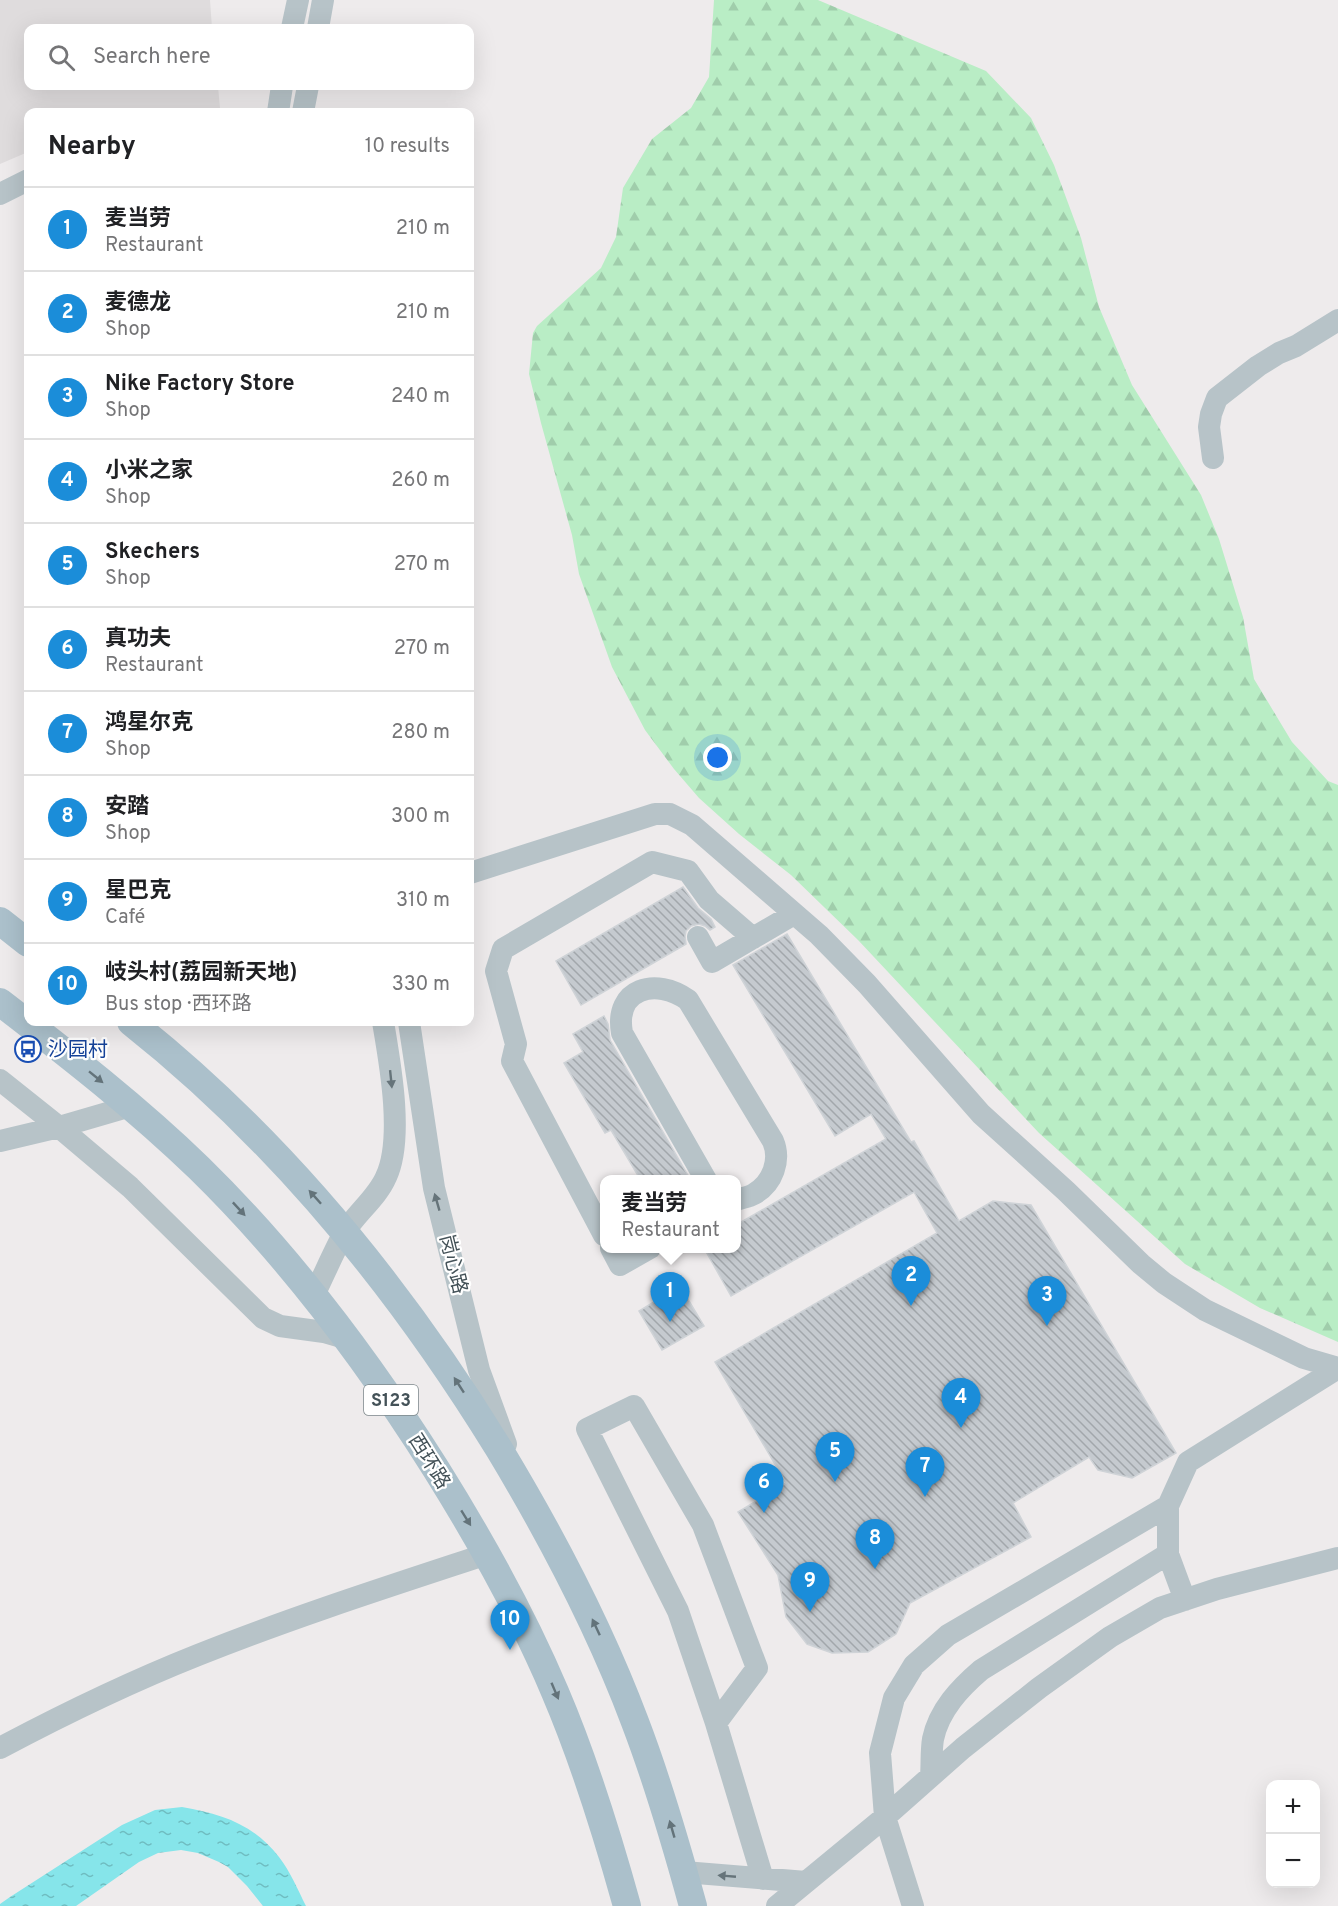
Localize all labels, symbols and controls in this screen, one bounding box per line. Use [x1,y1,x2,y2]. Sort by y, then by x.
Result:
search box [24,24,474,90]
icon: search [45,41,78,74]
text: Search here [93,44,211,71]
text: Nearby [48,131,136,164]
text: 10 results [365,134,450,160]
text: 麦当劳 [105,206,171,233]
text: 1 [64,216,72,242]
text: 210 m [396,216,450,242]
text: Restaurant [105,233,204,259]
text: 麦德龙 [105,290,171,317]
text: 2 [61,300,74,326]
text: 210 m [396,300,450,326]
text: Shop [105,317,151,343]
text: Nike Factory Store [105,371,295,398]
text: 3 [62,384,74,410]
text: 240 m [391,384,450,410]
text: Shop [105,398,151,424]
text: 小米之家 [105,458,193,485]
text: 4 [61,468,74,494]
text: 260 m [391,468,450,494]
text: Shop [105,485,151,511]
text: Skechers [105,539,200,566]
text: 5 [61,552,74,578]
text: 270 m [394,552,450,578]
text: Shop [105,566,151,592]
text: 真功夫 [105,626,171,653]
text: 6 [61,636,74,662]
text: 270 m [394,636,450,662]
text: Restaurant [105,653,204,679]
text: 鸿星尔克 [105,710,193,737]
text: 7 [62,720,73,746]
text: 280 m [391,720,450,746]
text: Shop [105,737,151,763]
your location [703,743,732,772]
text: 安踏 [105,794,149,821]
text: 8 [61,804,74,830]
text: 300 m [391,804,450,830]
text: Shop [105,821,151,847]
text: 星巴克 [105,878,171,905]
text: 9 [61,888,74,914]
text: 310 m [396,888,450,914]
text: Café [105,905,145,931]
text: 岐头村(荔园新天地) [105,960,297,987]
text: 10 [57,972,78,998]
text: 330 m [392,972,450,998]
text: Bus stop · 西环路 [105,992,252,1018]
bus stop icon: 沙园村 [13,1034,43,1064]
place label: 沙园村 [48,1038,108,1064]
one-way arrow [88,1070,104,1083]
one-way arrow [386,1070,396,1089]
popup [600,1175,741,1253]
one-way arrow [308,1189,322,1204]
text: 麦当劳 [621,1191,687,1218]
one-way arrow [432,1193,442,1211]
one-way arrow [232,1202,246,1217]
text: Restaurant [621,1218,720,1244]
street label: 岗心路 [432,1232,472,1297]
pin: 2 [892,1256,930,1306]
pin: 1 [650,1272,690,1322]
pin: 3 [1028,1276,1066,1326]
one-way arrow [453,1376,464,1393]
pin: 4 [942,1378,980,1428]
road number: S123 [364,1385,418,1415]
street label: 西环路 [401,1430,455,1494]
pin: 5 [816,1432,854,1482]
pin: 7 [906,1448,944,1497]
pin: 6 [744,1464,783,1513]
one-way arrow [461,1510,472,1526]
pin: 8 [856,1520,894,1569]
pin: 9 [790,1562,830,1612]
pin: 10 [490,1600,530,1650]
one-way arrow [591,1619,600,1636]
one-way arrow [550,1683,560,1701]
map controls [1266,1780,1320,1888]
button: + [1266,1780,1320,1834]
one-way arrow [667,1820,676,1838]
button: − [1266,1834,1320,1888]
one-way arrow [717,1871,736,1880]

